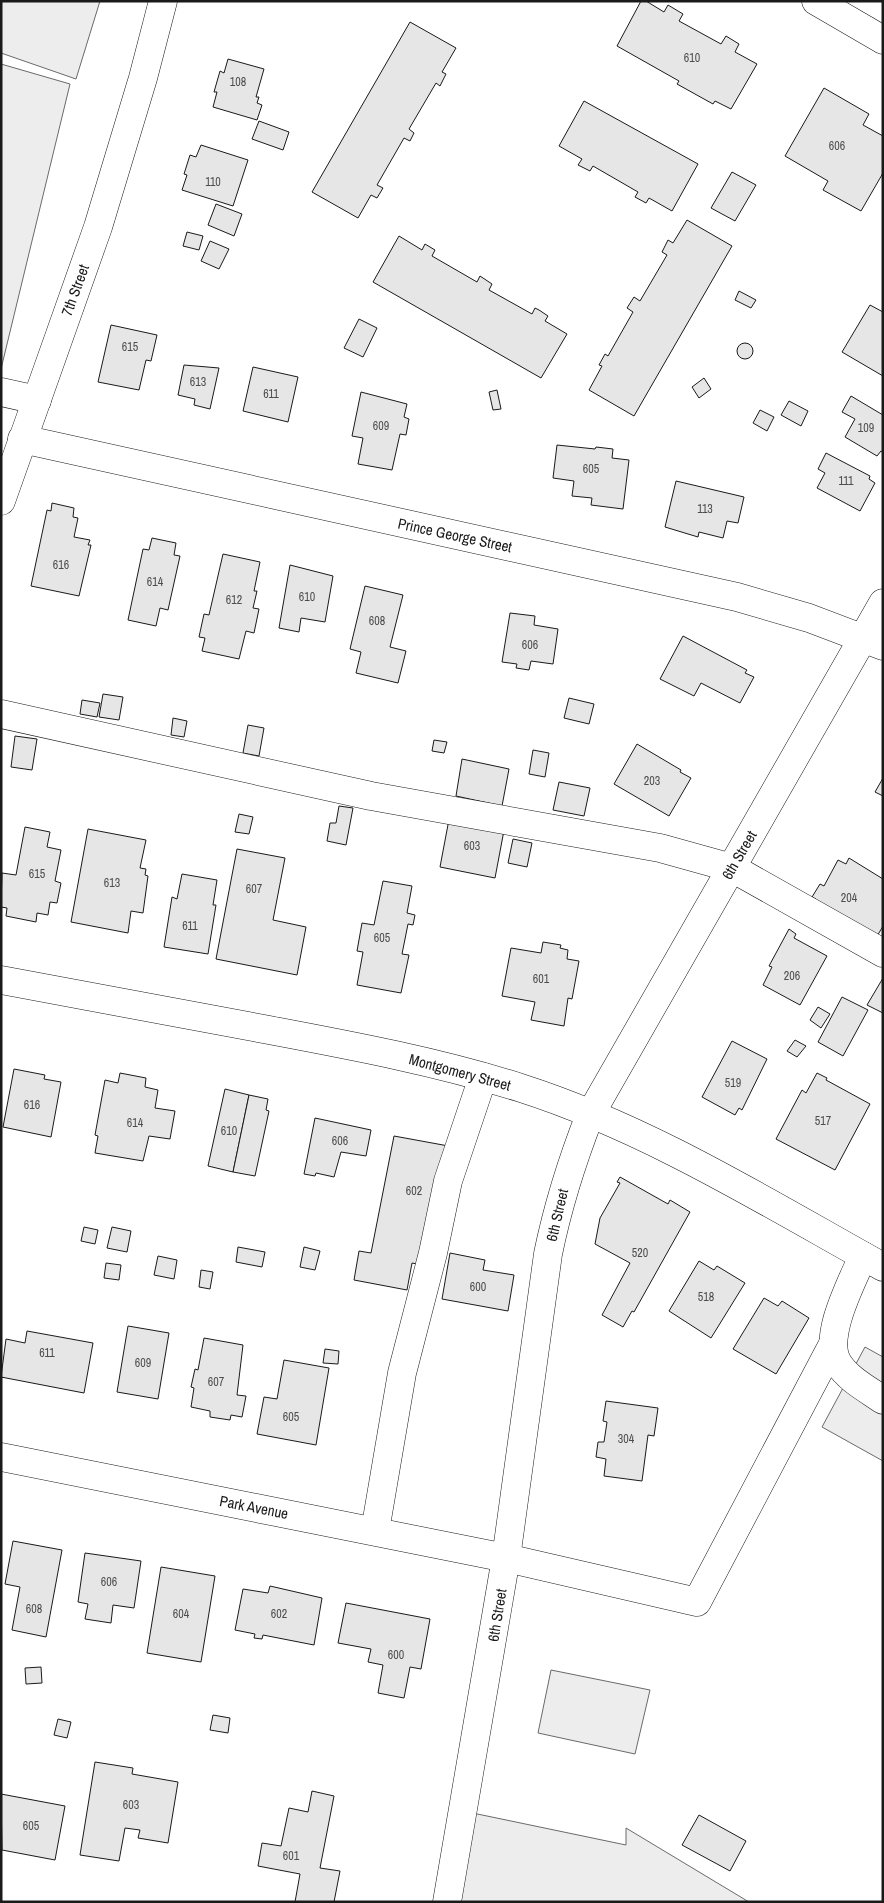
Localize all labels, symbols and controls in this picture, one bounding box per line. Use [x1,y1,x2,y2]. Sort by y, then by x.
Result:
house number: 610 [684,50,700,66]
house number: 108 [230,74,246,90]
house number: 606 [829,138,845,154]
house number: 110 [205,174,221,190]
street label: 7th Street [56,261,94,319]
house number: 615 [122,339,139,355]
house number: 613 [190,374,206,390]
house number: 611 [263,386,279,402]
house number: 609 [373,418,389,434]
house number: 109 [858,420,874,436]
house number: 605 [583,461,600,477]
house number: 111 [839,473,854,489]
house number: 113 [697,501,713,517]
street label: Prince George Street [396,513,515,557]
house number: 616 [53,557,69,573]
house number: 614 [147,574,164,590]
house number: 610 [299,589,315,605]
house number: 612 [226,592,242,608]
house number: 608 [369,613,385,629]
house number: 606 [522,637,538,653]
house number: 203 [644,773,660,789]
street label: 6th Street [717,826,762,883]
house number: 603 [464,838,480,854]
house number: 615 [29,866,46,882]
house number: 613 [104,875,120,891]
house number: 607 [246,881,263,897]
house number: 204 [841,890,858,906]
house number: 611 [182,918,198,934]
house number: 605 [374,930,391,946]
house number: 206 [784,968,800,984]
house number: 601 [533,971,550,987]
street label: Montgomery Street [407,1048,514,1096]
house number: 519 [725,1075,741,1091]
house number: 616 [24,1097,40,1113]
house number: 517 [815,1113,832,1129]
house number: 614 [127,1115,144,1131]
house number: 610 [221,1123,237,1139]
house number: 606 [332,1133,348,1149]
house number: 602 [406,1183,422,1199]
street label: 6th Street [541,1186,573,1243]
house number: 520 [632,1245,648,1261]
house number: 600 [470,1279,486,1295]
house number: 518 [698,1289,714,1305]
house number: 611 [39,1345,55,1361]
house number: 609 [135,1355,151,1371]
house number: 607 [208,1374,225,1390]
house number: 605 [283,1409,300,1425]
house number: 304 [618,1431,635,1447]
street label: Park Avenue [218,1490,290,1524]
house number: 606 [101,1574,117,1590]
street label: 6th Street [482,1586,512,1643]
house number: 608 [26,1601,42,1617]
house number: 604 [173,1606,190,1622]
house number: 602 [271,1606,287,1622]
house number: 600 [388,1647,404,1663]
house number: 603 [123,1797,139,1813]
house number: 605 [23,1818,40,1834]
house number: 601 [283,1848,300,1864]

